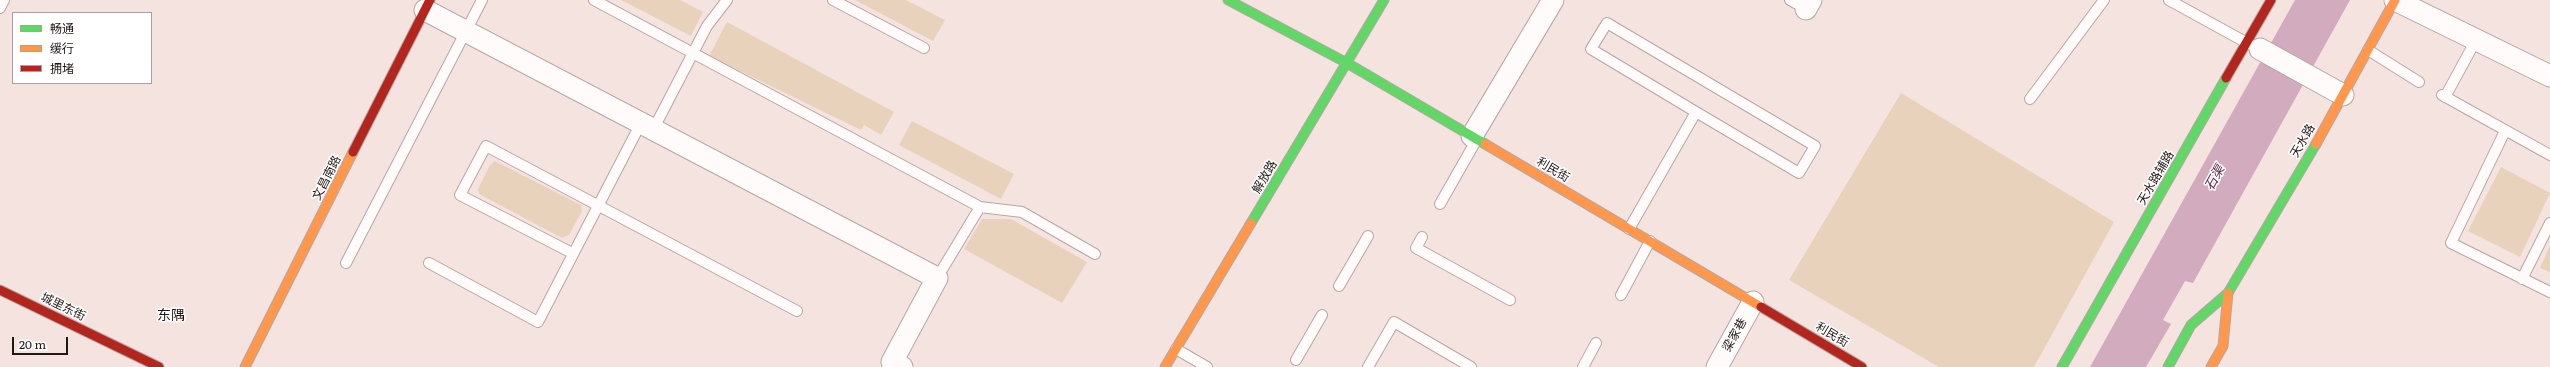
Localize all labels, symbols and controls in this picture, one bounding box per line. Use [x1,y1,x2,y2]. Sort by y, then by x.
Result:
legend [12,12,152,84]
text: 畅通 [50,19,74,37]
text: 缓行 [50,39,74,57]
text: 拥堵 [50,59,74,77]
street label: 天水路 [2288,122,2318,160]
street label: 天水路辅路 [2135,148,2177,208]
street label: 文昌南路 [310,153,344,203]
street label: 利民街 [1534,155,1572,185]
street label: 解放路 [1250,158,1280,196]
water label: 石渠 [2202,163,2228,193]
street label: 城里东街 [38,290,88,324]
district label: 东隅 [157,308,185,324]
street label: 梁家巷 [1720,316,1750,354]
street label: 利民街 [1813,320,1851,350]
scale bar [14,329,70,355]
text: 20 m [19,335,46,353]

